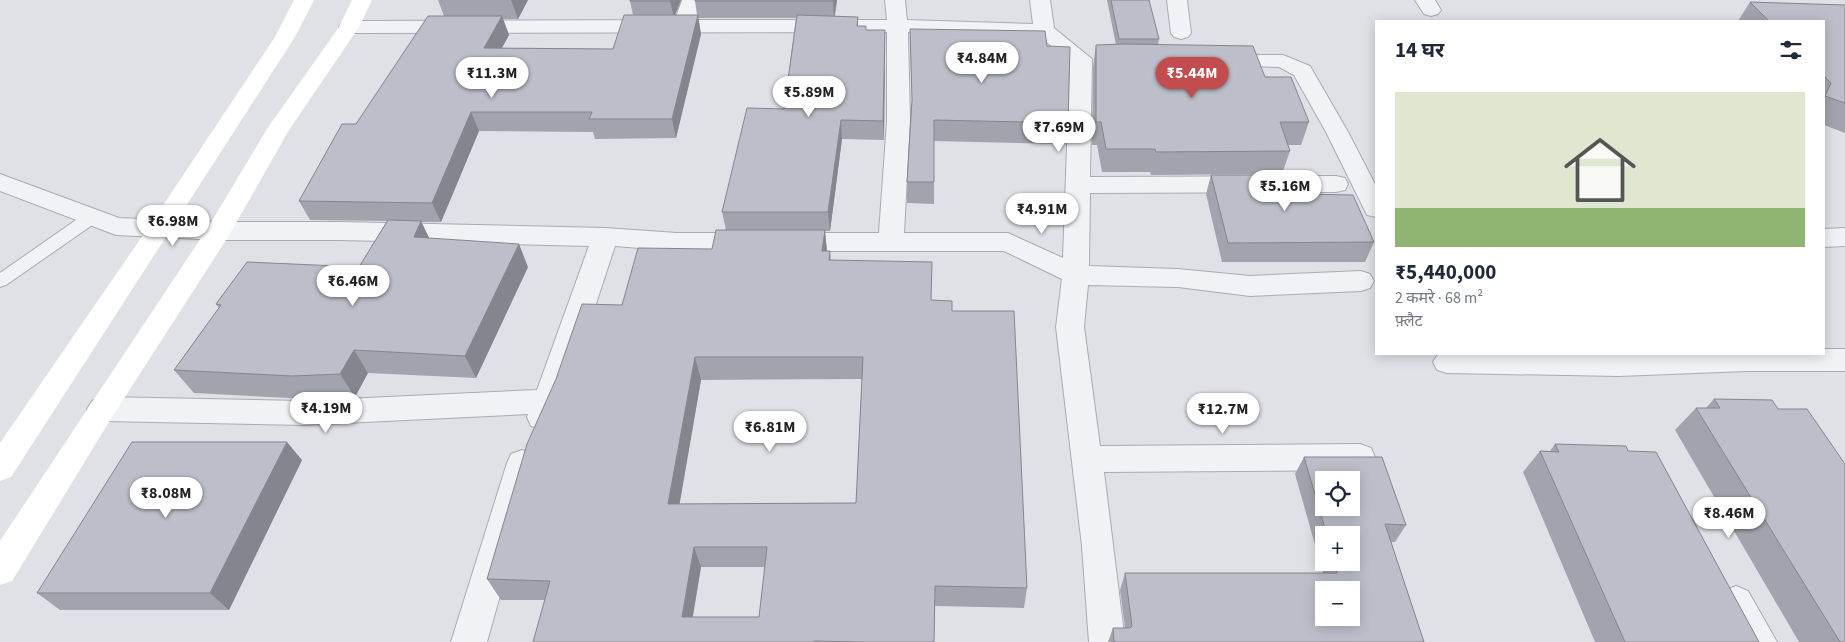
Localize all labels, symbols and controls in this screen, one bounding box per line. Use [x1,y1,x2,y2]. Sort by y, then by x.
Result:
text: 14 घर [1395,35,1444,65]
icon: filters [1777,36,1805,64]
pin: ₹4.84M [941,42,1023,84]
text: ₹4.84M [957,47,1007,69]
pin: ₹11.3M [451,56,533,99]
pin: ₹5.44M [1151,56,1233,99]
text: ₹11.3M [467,62,517,84]
text: ₹5.44M [1167,62,1217,84]
pin: ₹5.89M [768,76,850,118]
text: ₹5.89M [784,81,834,103]
pin: ₹7.69M [1018,110,1100,153]
text: ₹7.69M [1034,116,1084,138]
icon: home [1555,125,1645,215]
pin: ₹5.16M [1244,170,1326,212]
text: ₹5.16M [1260,175,1310,197]
pin: ₹4.91M [1001,192,1083,235]
text: ₹4.91M [1017,198,1067,220]
pin: ₹6.98M [132,204,214,247]
text: ₹6.98M [148,210,198,232]
text: ₹5,440,000 [1395,257,1496,287]
pin: ₹6.46M [312,264,394,307]
text: ₹6.46M [328,270,378,292]
text: 2 कमरे · 68 m² [1395,287,1483,309]
text: फ़्लैट [1395,310,1423,332]
pin: ₹4.19M [285,392,367,434]
pin: ₹12.7M [1182,392,1264,435]
text: ₹4.19M [301,397,351,419]
text: ₹12.7M [1198,398,1248,420]
pin: ₹6.81M [729,410,811,453]
text: ₹6.81M [745,416,795,438]
map controls [1315,471,1360,626]
button: locate [1315,471,1360,516]
pin: ₹8.08M [125,476,207,519]
text: ₹8.08M [141,482,191,504]
pin: ₹8.46M [1688,496,1770,539]
text: ₹8.46M [1704,502,1754,524]
button: + [1315,526,1360,571]
button: − [1315,581,1360,626]

